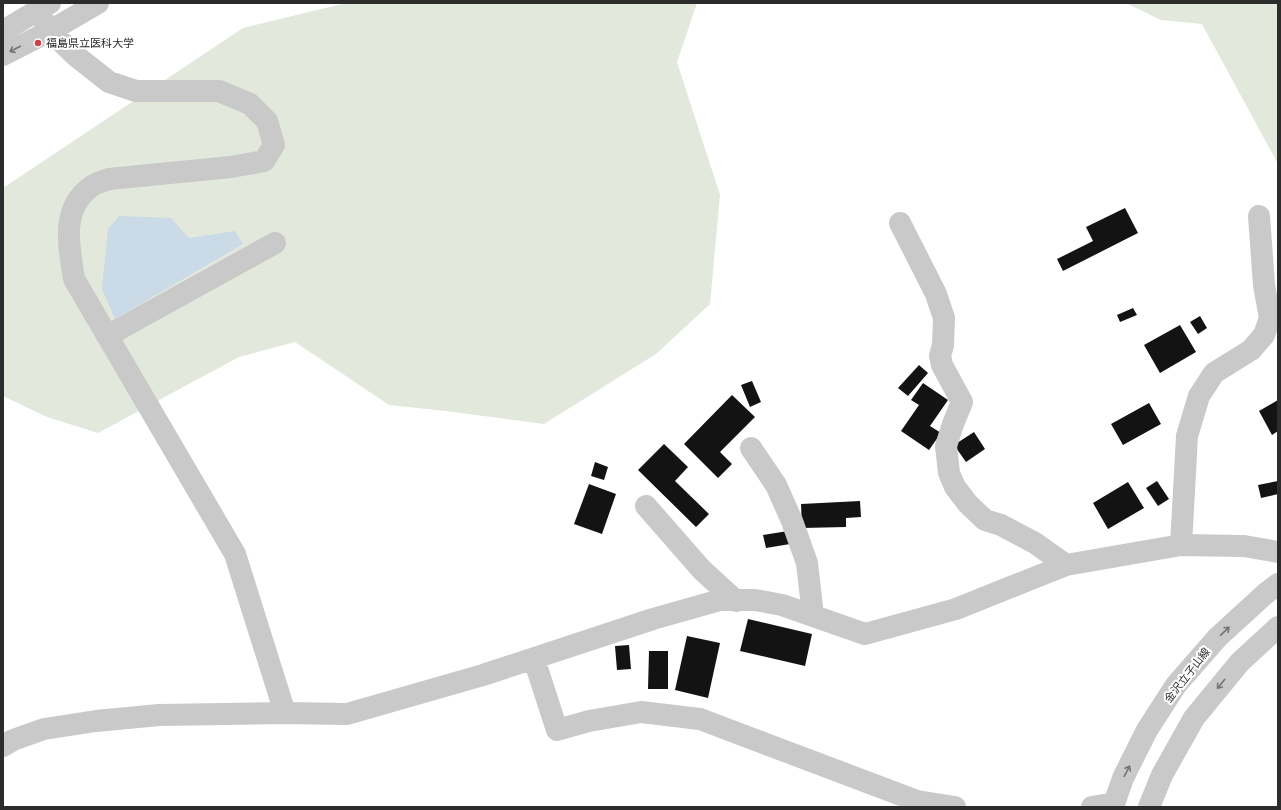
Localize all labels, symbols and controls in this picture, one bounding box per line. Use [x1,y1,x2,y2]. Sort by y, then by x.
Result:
place label: 福島県立医科大学 [46,37,134,49]
marker: 福島県立医科大学 [33,38,43,48]
one-way arrow [10,46,22,53]
one-way arrow [1220,626,1230,635]
street label: 金沢立子山線 [1162,645,1212,705]
one-way arrow [1217,679,1226,690]
one-way arrow [1123,765,1131,777]

